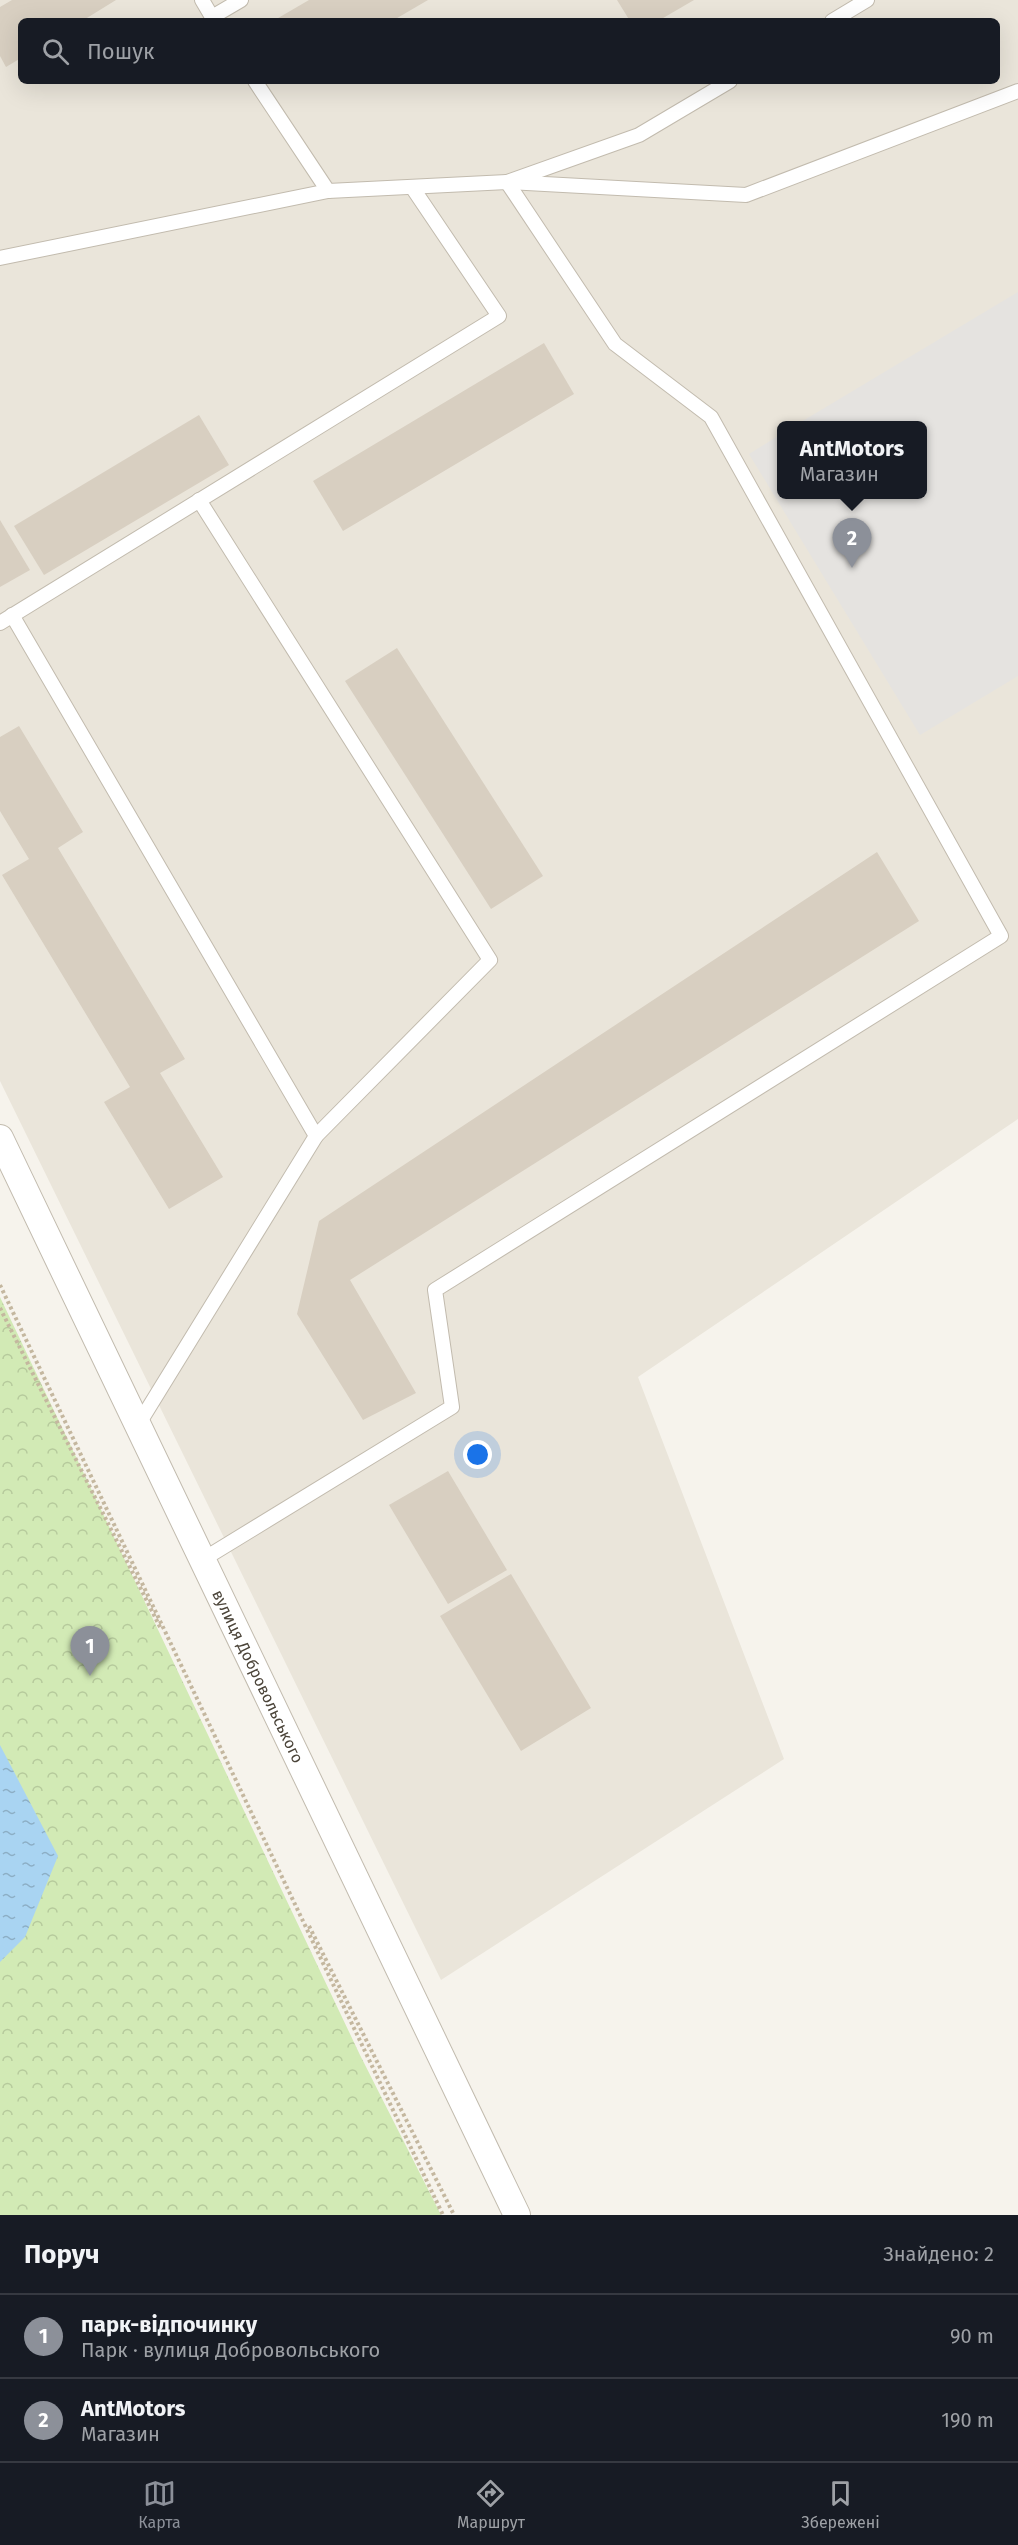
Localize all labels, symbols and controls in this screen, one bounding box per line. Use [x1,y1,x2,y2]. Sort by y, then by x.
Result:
search box [18,18,1000,84]
icon: search [39,35,72,68]
text: Пошук [87,38,154,65]
popup [777,421,927,499]
text: AntMotors [800,435,904,462]
text: Магазин [800,462,879,486]
pin: 2 [832,518,872,568]
your location [463,1440,492,1469]
street label: вулиця Добровольського [208,1587,308,1766]
pin: 1 [70,1626,110,1676]
text: Поруч [24,2239,100,2270]
text: Знайдено: 2 [883,2242,994,2266]
text: парк-відпочинку [81,2311,257,2338]
text: 1 [39,2324,48,2348]
text: 90 m [950,2324,994,2348]
text: Парк · вулиця Добровольського [81,2338,380,2362]
text: AntMotors [81,2395,185,2422]
text: 2 [38,2408,49,2432]
text: 190 m [941,2408,994,2432]
text: Магазин [81,2422,160,2446]
tab: Карта [138,2477,181,2532]
tab: Маршрут [457,2477,525,2532]
tab: Збережені [801,2477,880,2532]

